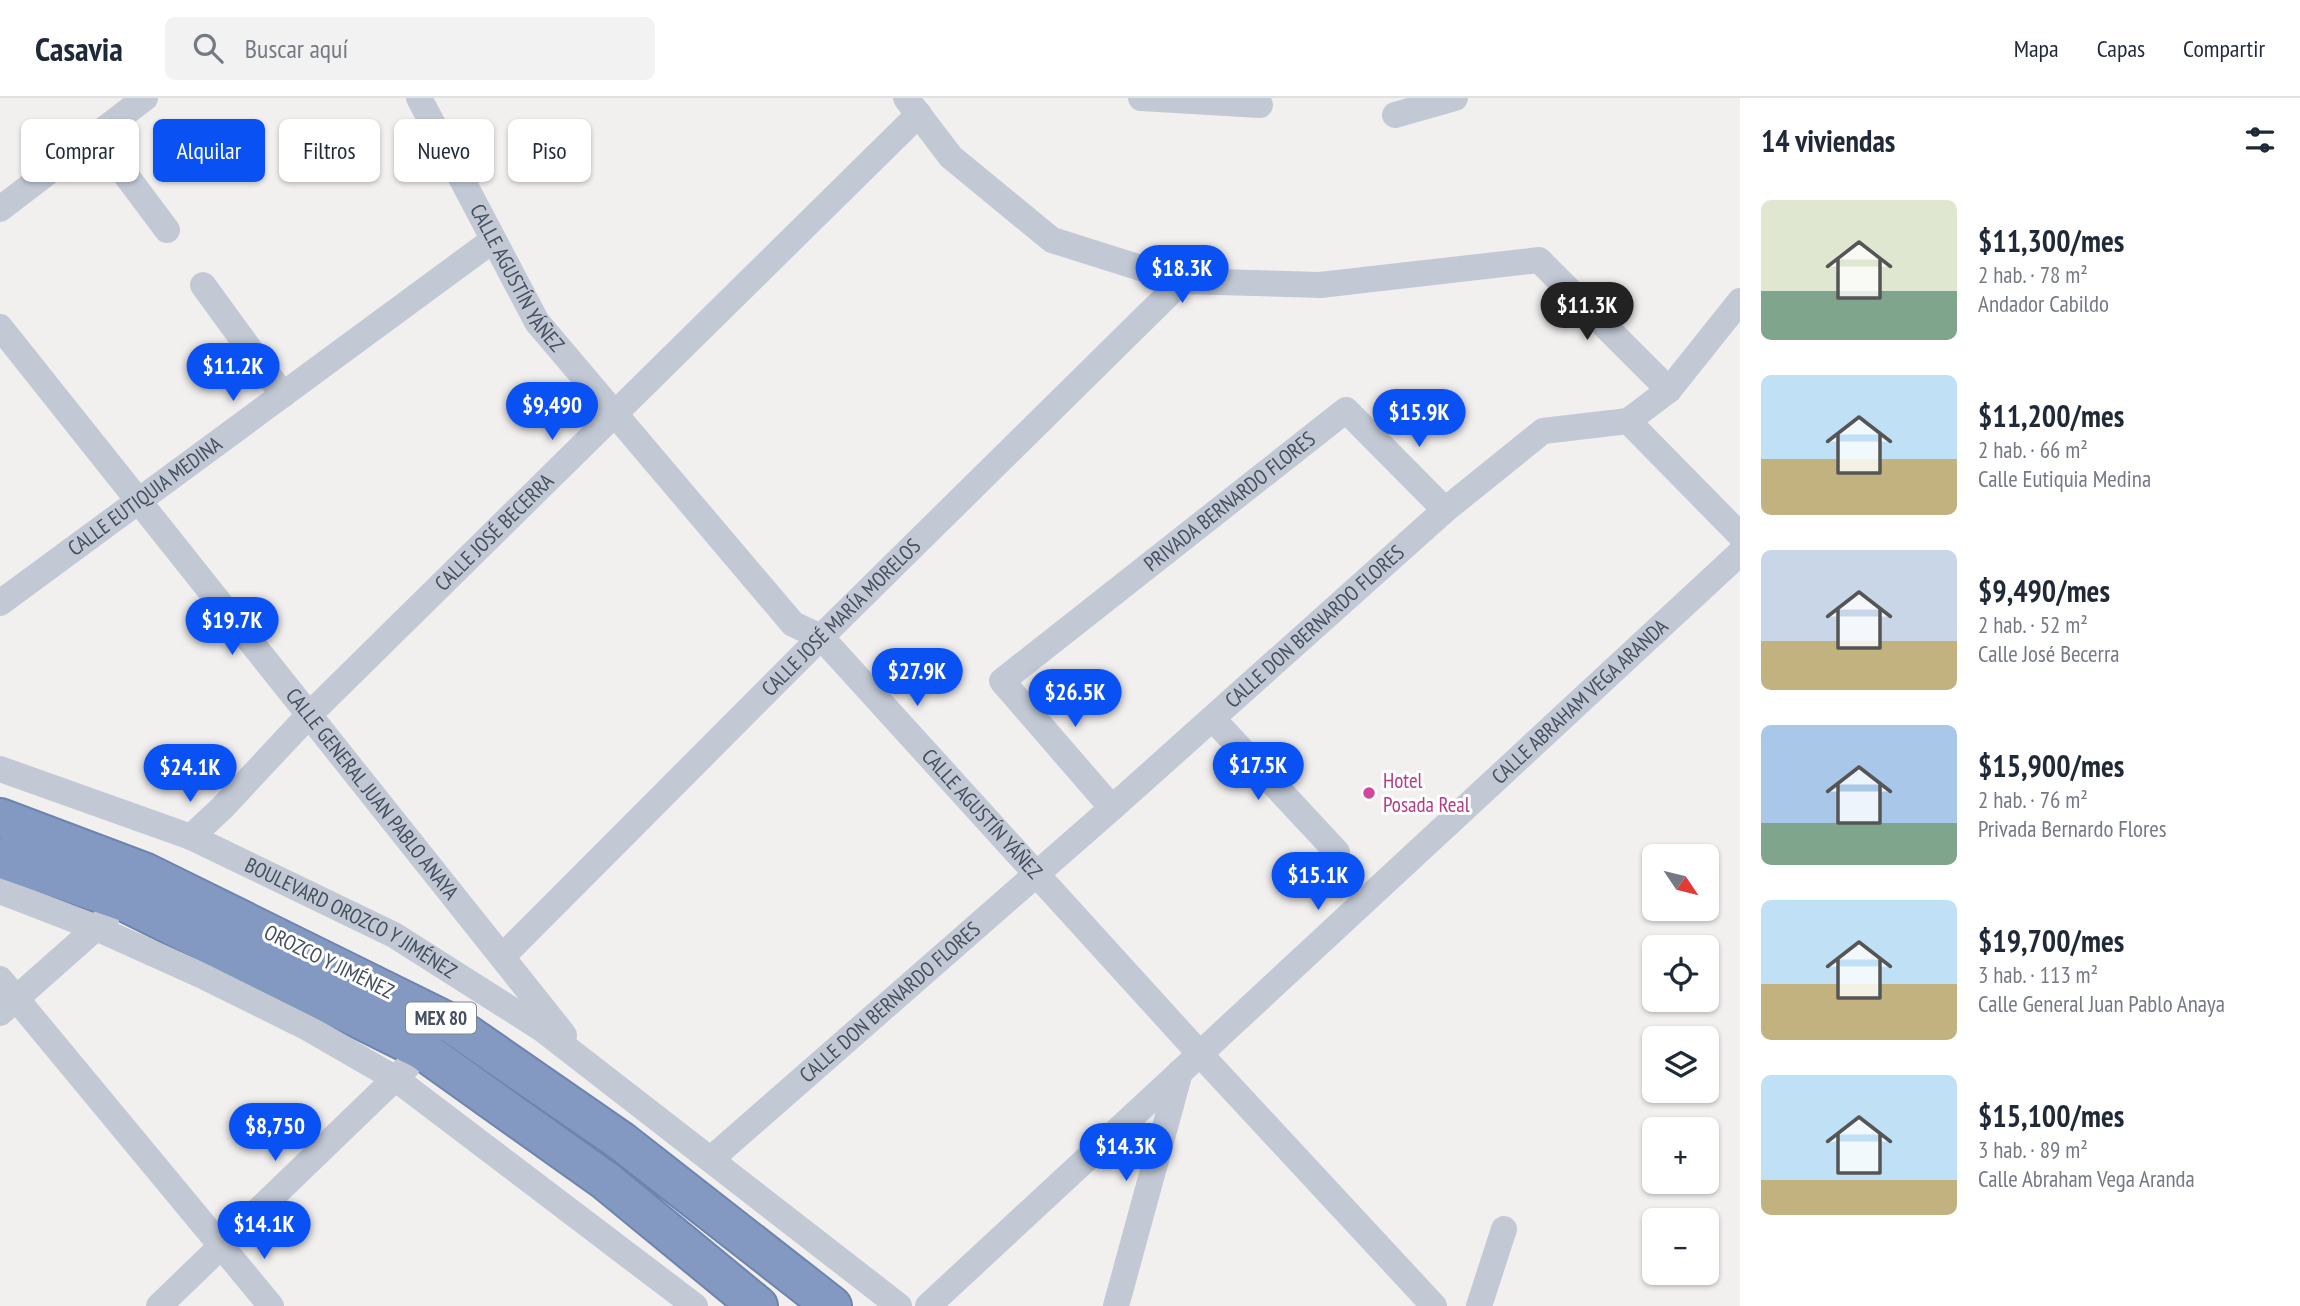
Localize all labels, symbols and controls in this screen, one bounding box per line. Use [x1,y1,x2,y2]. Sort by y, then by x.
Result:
search box [165,17,655,80]
text: Casavia [35,27,123,70]
icon: search [189,29,227,67]
text: Buscar aquí [245,32,348,65]
text: Mapa [2014,33,2059,64]
text: Capas [2097,33,2145,64]
text: Compartir [2183,33,2265,64]
chip: Comprar [21,119,139,182]
chip: Alquilar [153,119,265,182]
chip: Filtros [279,119,380,182]
chip: Nuevo [394,119,494,182]
chip: Piso [508,119,591,182]
text: 14 viviendas [1761,121,1895,160]
icon: filters [2241,121,2279,159]
street label: CALLE AGUSTÍN YÁÑEZ [464,199,570,357]
text: $11,300/mes [1978,221,2124,260]
icon: home [1817,228,1901,312]
pin: $18.3K [1125,246,1239,305]
text: $18.3K [1152,253,1212,282]
text: 2 hab. · 78 m² [1978,260,2088,289]
pin: $11.3K [1530,282,1644,342]
text: Andador Cabildo [1978,289,2109,318]
text: $11.3K [1557,290,1617,319]
pin: $11.2K [176,344,290,403]
text: $11.2K [203,351,263,380]
pin: $9,490 [495,382,609,442]
text: $9,490 [522,390,582,419]
pin: $15.9K [1362,390,1476,449]
text: $11,200/mes [1978,396,2124,435]
text: $15.9K [1389,397,1449,426]
icon: home [1817,403,1901,487]
street label: PRIVADA BERNARDO FLORES [1138,425,1321,577]
street label: CALLE EUTIQUIA MEDINA [62,430,227,562]
text: 2 hab. · 66 m² [1978,435,2088,464]
text: Calle Eutiquia Medina [1978,464,2151,493]
street label: CALLE JOSÉ BECERRA [429,468,559,596]
street label: CALLE JOSÉ MARÍA MORELOS [756,532,926,702]
street label: CALLE DON BERNARDO FLORES [1219,539,1410,713]
text: $9,490/mes [1978,571,2110,610]
icon: home [1817,578,1901,662]
pin: $19.7K [175,598,289,657]
text: $19.7K [202,605,262,634]
text: 2 hab. · 52 m² [1978,610,2088,639]
street label: CALLE ABRAHAM VEGA ARANDA [1486,613,1673,790]
text: Calle José Becerra [1978,639,2119,668]
pin: $27.9K [860,648,974,708]
text: $27.9K [888,656,946,685]
pin: $26.5K [1018,670,1132,729]
text: $26.5K [1045,677,1105,706]
street label: CALLE GENERAL JUAN PABLO ANAYA [280,682,465,905]
pin: $17.5K [1201,742,1315,802]
street label: CALLE AGUSTÍN YÁÑEZ [916,743,1048,884]
pin: $24.1K [133,744,247,804]
text: $15,900/mes [1978,746,2124,785]
text: $17.5K [1229,750,1287,779]
text: $24.1K [160,752,220,781]
icon: home [1817,753,1901,837]
place label: Hotel Posada Real [1383,767,1470,818]
marker: Hotel Posada Real [1361,785,1377,801]
text: 2 hab. · 76 m² [1978,785,2088,814]
text: Privada Bernardo Flores [1978,814,2167,843]
north arrow [1642,844,1718,920]
map controls [1642,844,1719,1285]
street label: BOULEVARD OROZCO Y JIMÉNEZ [239,851,459,985]
pin: $15.1K [1261,852,1375,912]
text: $15.1K [1288,860,1348,889]
street label: CALLE DON BERNARDO FLORES [794,915,986,1088]
street label: OROZCO Y JIMÉNEZ [260,920,398,1004]
text: $19,700/mes [1978,921,2124,960]
icon: home [1817,928,1901,1012]
button: locate [1642,935,1719,1012]
text: 3 hab. · 113 m² [1978,960,2098,989]
text: Calle General Juan Pablo Anaya [1978,989,2225,1018]
road number: MEX 80 [406,1002,476,1034]
button: layers [1642,1026,1719,1103]
text: $15,100/mes [1978,1096,2124,1135]
icon: home [1817,1103,1901,1187]
pin: $8,750 [218,1104,332,1163]
text: $8,750 [245,1111,305,1140]
button: + [1642,1117,1719,1194]
pin: $14.3K [1069,1124,1183,1183]
text: $14.3K [1096,1131,1156,1160]
text: 3 hab. · 89 m² [1978,1135,2088,1164]
text: Calle Abraham Vega Aranda [1978,1164,2195,1193]
pin: $14.1K [207,1202,321,1261]
button: − [1642,1208,1719,1285]
text: $14.1K [234,1209,294,1238]

